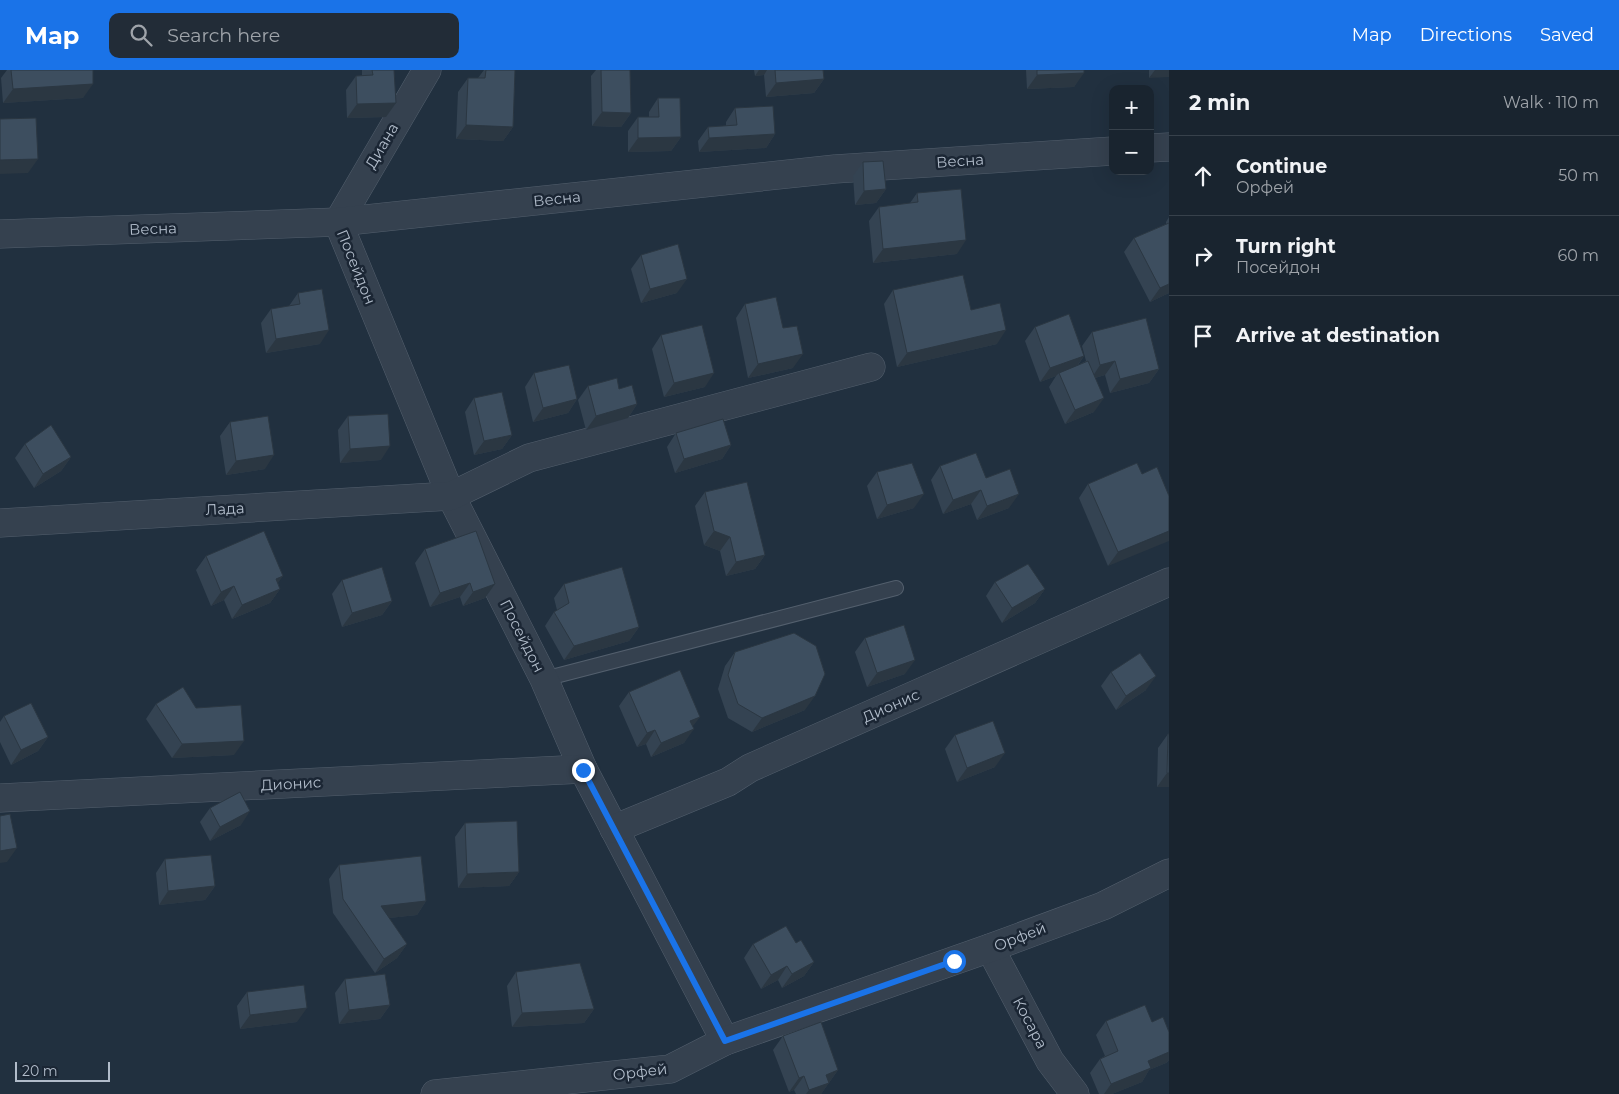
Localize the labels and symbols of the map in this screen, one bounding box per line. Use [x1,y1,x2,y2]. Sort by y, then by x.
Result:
street label: Диана [361,119,402,172]
street label: Весна [935,149,984,172]
street label: Весна [532,187,582,210]
street label: Весна [129,218,177,239]
street label: Посейдон [333,227,380,307]
street label: Лада [205,498,245,519]
street label: Посейдон [496,596,549,675]
street label: Дионис [859,685,922,727]
route end [572,759,595,782]
street label: Дионис [260,772,322,795]
street label: Орфей [991,918,1049,955]
route start [943,950,966,973]
street label: Косара [1009,994,1052,1052]
scale bar [15,1059,110,1082]
street label: Орфей [612,1059,668,1084]

